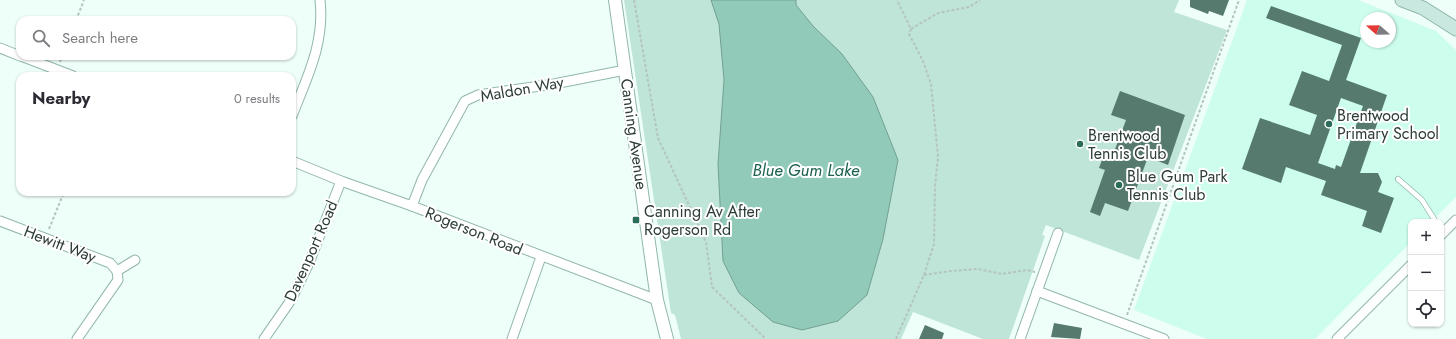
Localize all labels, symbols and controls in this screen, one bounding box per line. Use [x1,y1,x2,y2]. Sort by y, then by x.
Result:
north arrow [1360,12,1396,48]
search box [16,16,296,60]
icon: search [30,27,52,49]
text: Search here [62,27,138,49]
street label: Maldon Way [478,70,566,108]
street label: Canning Avenue [615,77,653,191]
text: Nearby [32,86,90,110]
text: 0 results [234,89,280,108]
place label: Brentwood Primary School [1337,104,1439,145]
marker: Brentwood Primary School [1324,119,1334,129]
place label: Brentwood Tennis Club [1088,124,1166,165]
marker: Brentwood Tennis Club [1075,139,1085,149]
water label: Blue Gum Lake [752,158,860,182]
place label: Blue Gum Park Tennis Club [1127,165,1229,206]
marker: Blue Gum Park Tennis Club [1114,180,1124,190]
street label: Davenport Road [278,197,344,305]
place label: Canning Av After Rogerson Rd [644,200,761,241]
street label: Rogerson Road [422,201,526,261]
marker: Canning Av After Rogerson Rd [631,215,641,225]
map controls [1408,219,1444,327]
button: + [1408,219,1444,255]
street label: Hewitt Way [20,220,100,269]
button: − [1408,255,1444,291]
button: locate [1408,291,1444,327]

